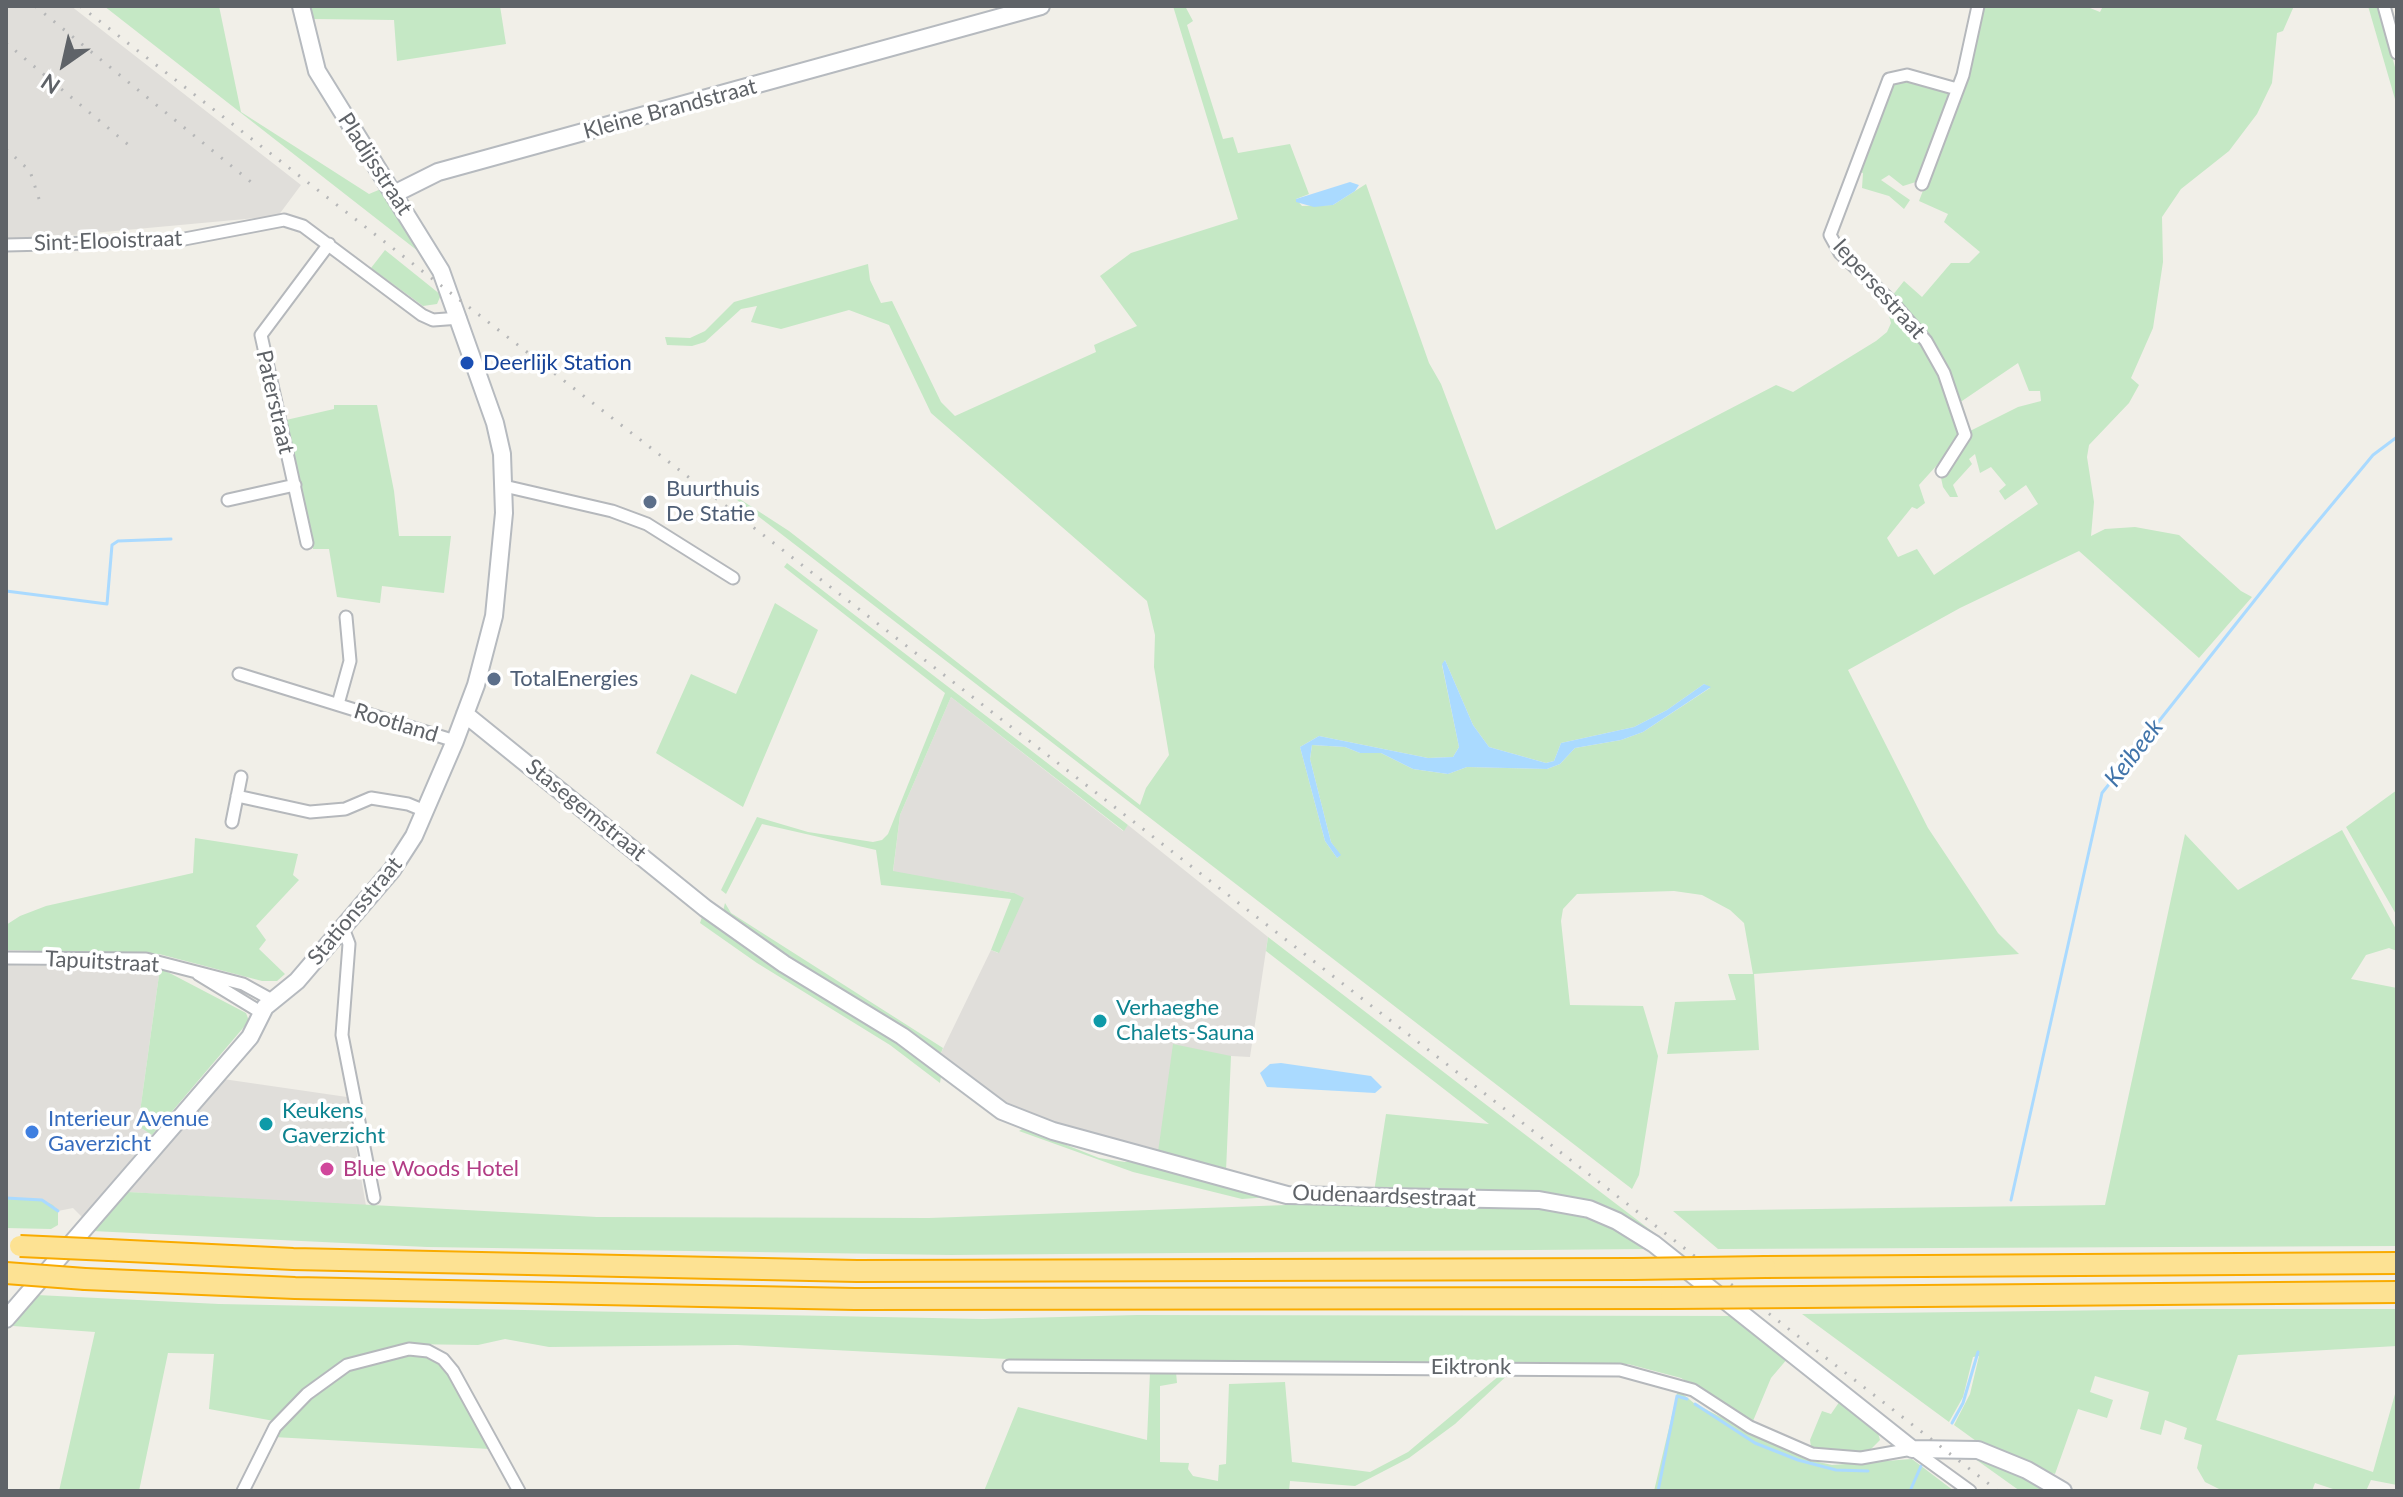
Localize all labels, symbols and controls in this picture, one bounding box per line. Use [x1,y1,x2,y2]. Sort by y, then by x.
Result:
north arrow [24,24,104,104]
text: N [36,68,65,100]
street label: Kleine Brandstraat [580,73,760,145]
street label: Pladijsstraat [332,108,418,220]
street label: Sint-Elooistraat [33,225,183,257]
street label: Iepersestraat [1827,234,1931,344]
street label: Paterstraat [250,347,300,457]
place label: Deerlijk Station [483,350,632,376]
marker: Deerlijk Station [458,354,476,372]
place label: Buurthuis De Statie [666,476,760,528]
marker: Buurthuis De Statie [641,493,659,511]
place label: TotalEnergies [510,666,638,692]
marker: TotalEnergies [485,670,503,688]
street label: Rootland [351,698,441,748]
water label: Keibeek [2099,713,2169,793]
street label: Stasegemstraat [520,753,652,867]
street label: Stationsstraat [302,852,408,970]
street label: Tapuitstraat [44,946,160,978]
place label: Verhaeghe Chalets-Sauna [1116,995,1254,1046]
marker: Verhaeghe Chalets-Sauna [1091,1012,1109,1030]
place label: Keukens Gaverzicht [282,1098,385,1150]
place label: Interieur Avenue Gaverzicht [48,1106,209,1158]
marker: Keukens Gaverzicht [257,1115,275,1133]
marker: Interieur Avenue Gaverzicht [23,1123,41,1141]
place label: Blue Woods Hotel [343,1156,519,1182]
marker: Blue Woods Hotel [318,1160,336,1178]
street label: Oudenaardsestraat [1292,1180,1476,1212]
street label: Eiktronk [1431,1354,1511,1380]

